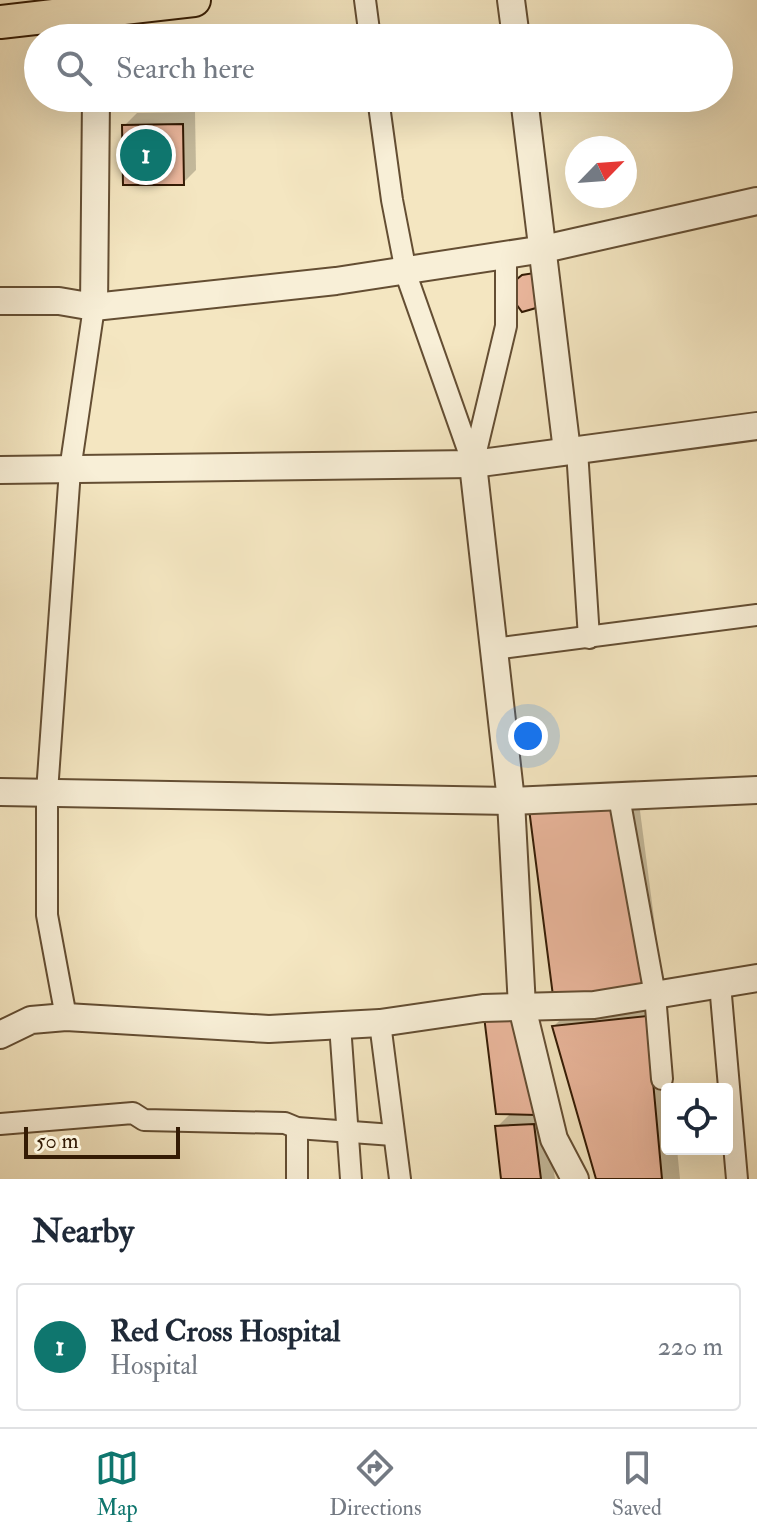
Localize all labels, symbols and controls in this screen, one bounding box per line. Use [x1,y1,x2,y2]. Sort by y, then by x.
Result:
search box [24,24,733,112]
icon: search [52,46,96,90]
text: Search here [116,50,255,87]
pin: 1 [120,125,172,185]
north arrow [565,136,637,208]
your location [508,716,548,756]
map controls [661,1083,733,1155]
button: locate [661,1083,733,1155]
scale bar [24,1123,180,1159]
text: 50 m [36,1127,78,1155]
text: Nearby [32,1210,134,1253]
text: Red Cross Hospital [110,1313,340,1350]
text: 1 [55,1331,65,1363]
text: 220 m [658,1331,723,1363]
text: Hospital [110,1350,198,1382]
tab: Map [95,1446,139,1522]
tab: Directions [329,1446,422,1522]
tab: Saved [612,1446,662,1522]

